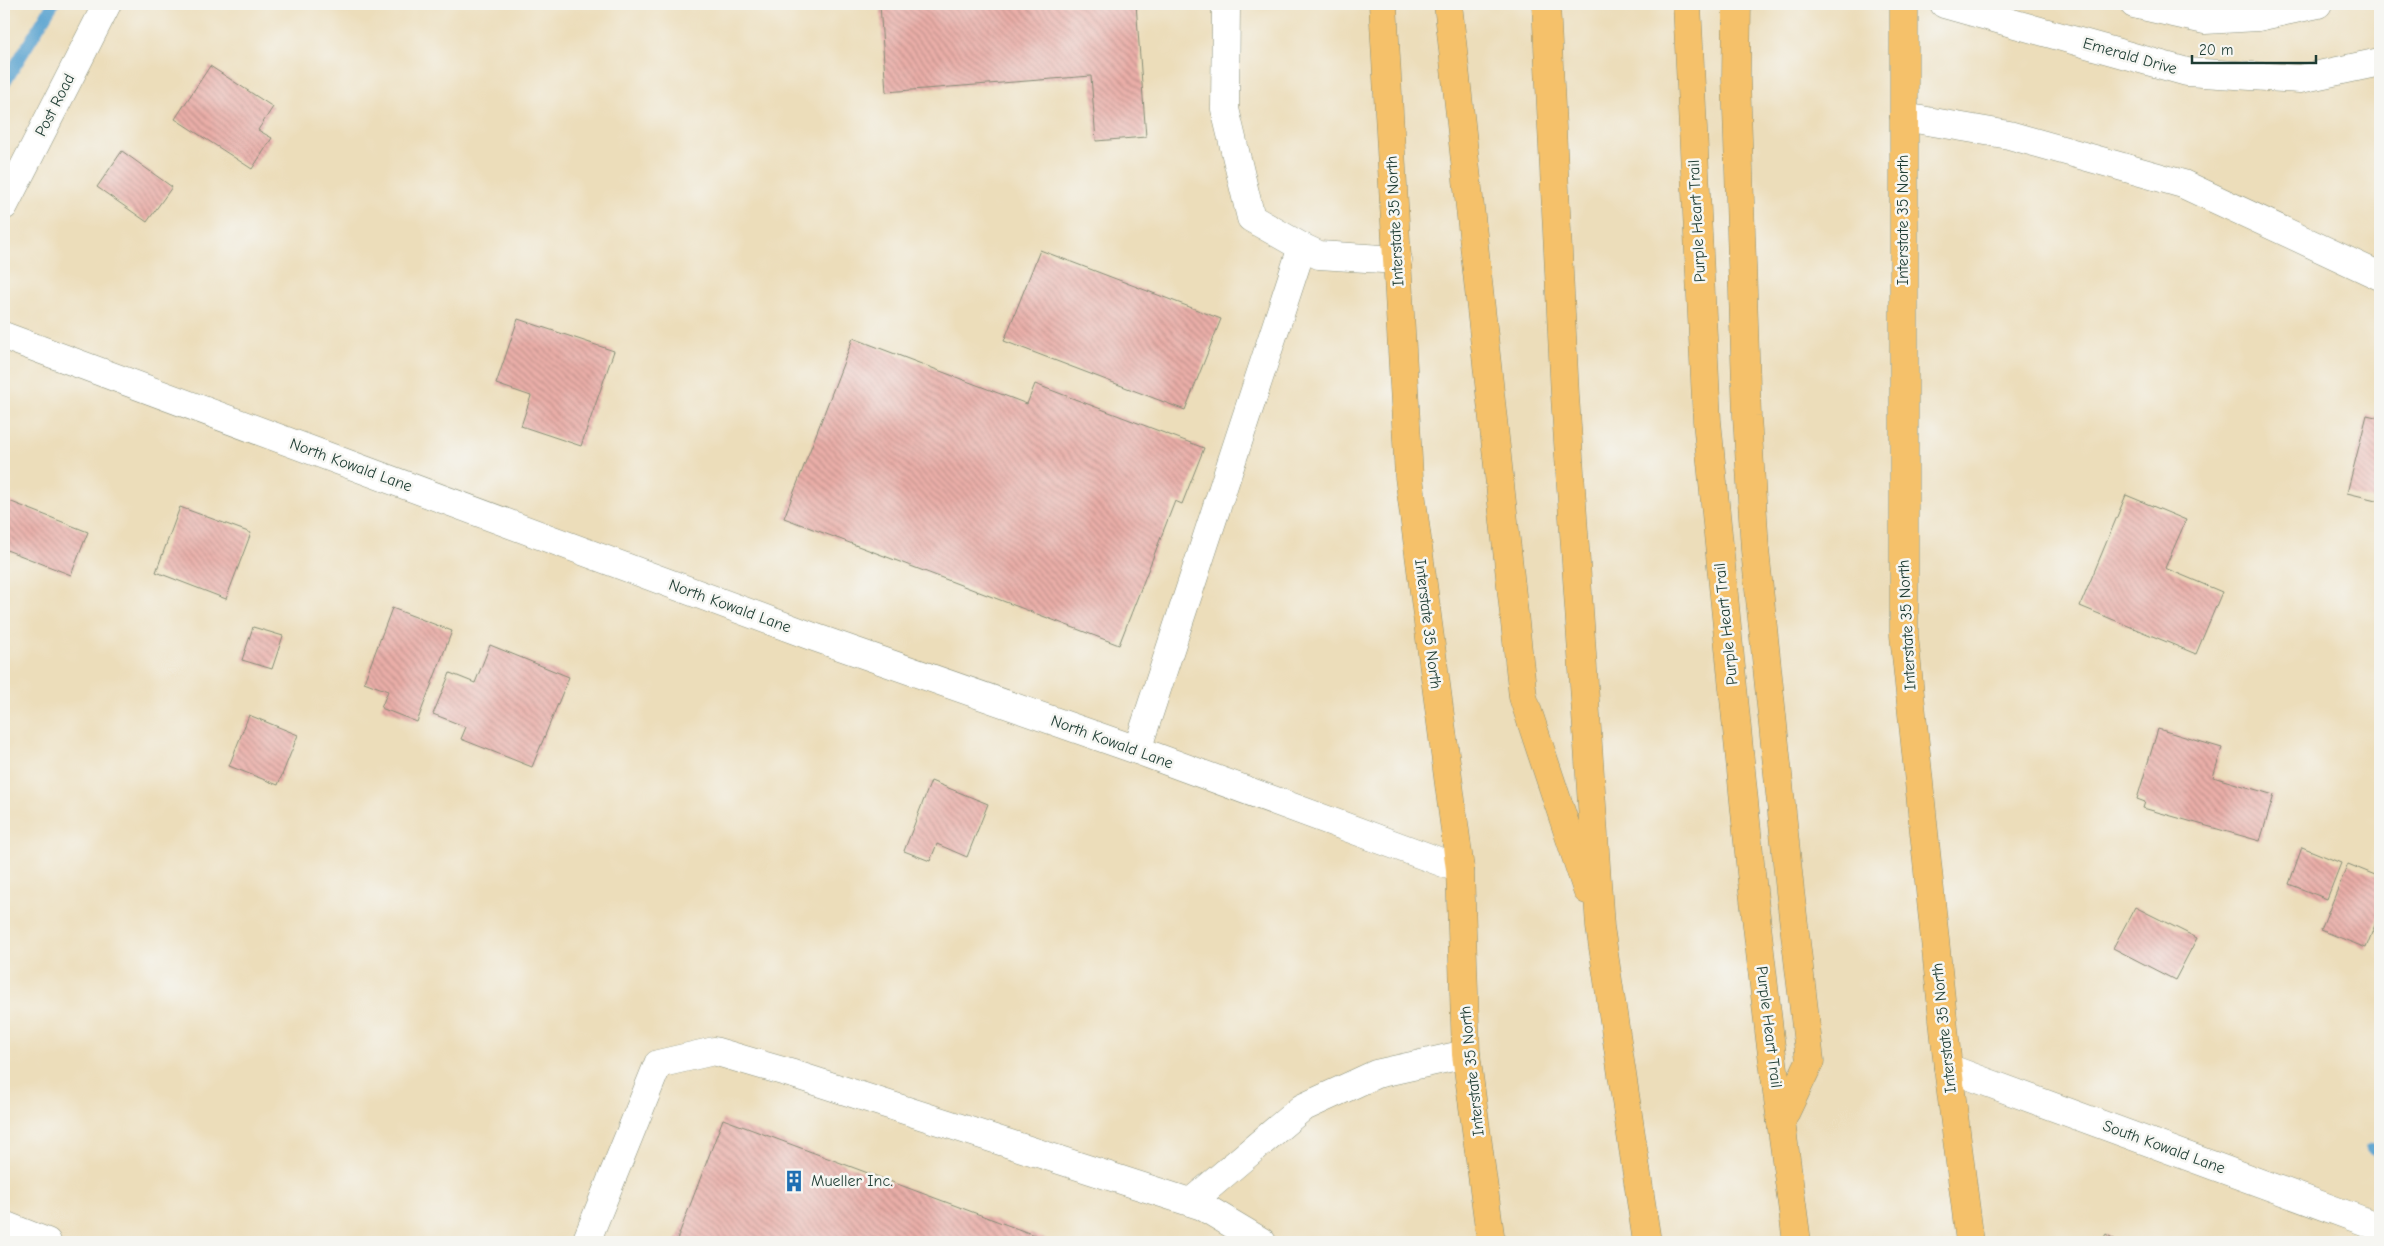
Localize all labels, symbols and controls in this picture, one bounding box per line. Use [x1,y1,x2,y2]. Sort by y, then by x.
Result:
scale bar [2192,32,2315,64]
street label: Emerald Drive [2081,34,2179,78]
text: 20 m [2199,41,2233,59]
street label: Post Road [32,71,78,139]
street label: Interstate 35 North [1383,155,1407,287]
street label: Interstate 35 North [1894,155,1912,285]
street label: Purple Heart Trail [1685,159,1709,283]
street label: North Kowald Lane [287,435,415,495]
street label: Interstate 35 North [1411,558,1445,690]
street label: Interstate 35 North [1895,559,1919,691]
street label: Purple Heart Trail [1711,562,1741,686]
street label: North Kowald Lane [666,576,794,636]
street label: North Kowald Lane [1048,712,1176,772]
street label: Interstate 35 North [1928,962,1960,1094]
street label: Purple Heart Trail [1753,965,1785,1089]
street label: Interstate 35 North [1456,1005,1488,1137]
street label: South Kowald Lane [2100,1116,2228,1178]
building icon: Mueller Inc. [781,1168,807,1194]
place label: Mueller Inc. [811,1172,893,1190]

